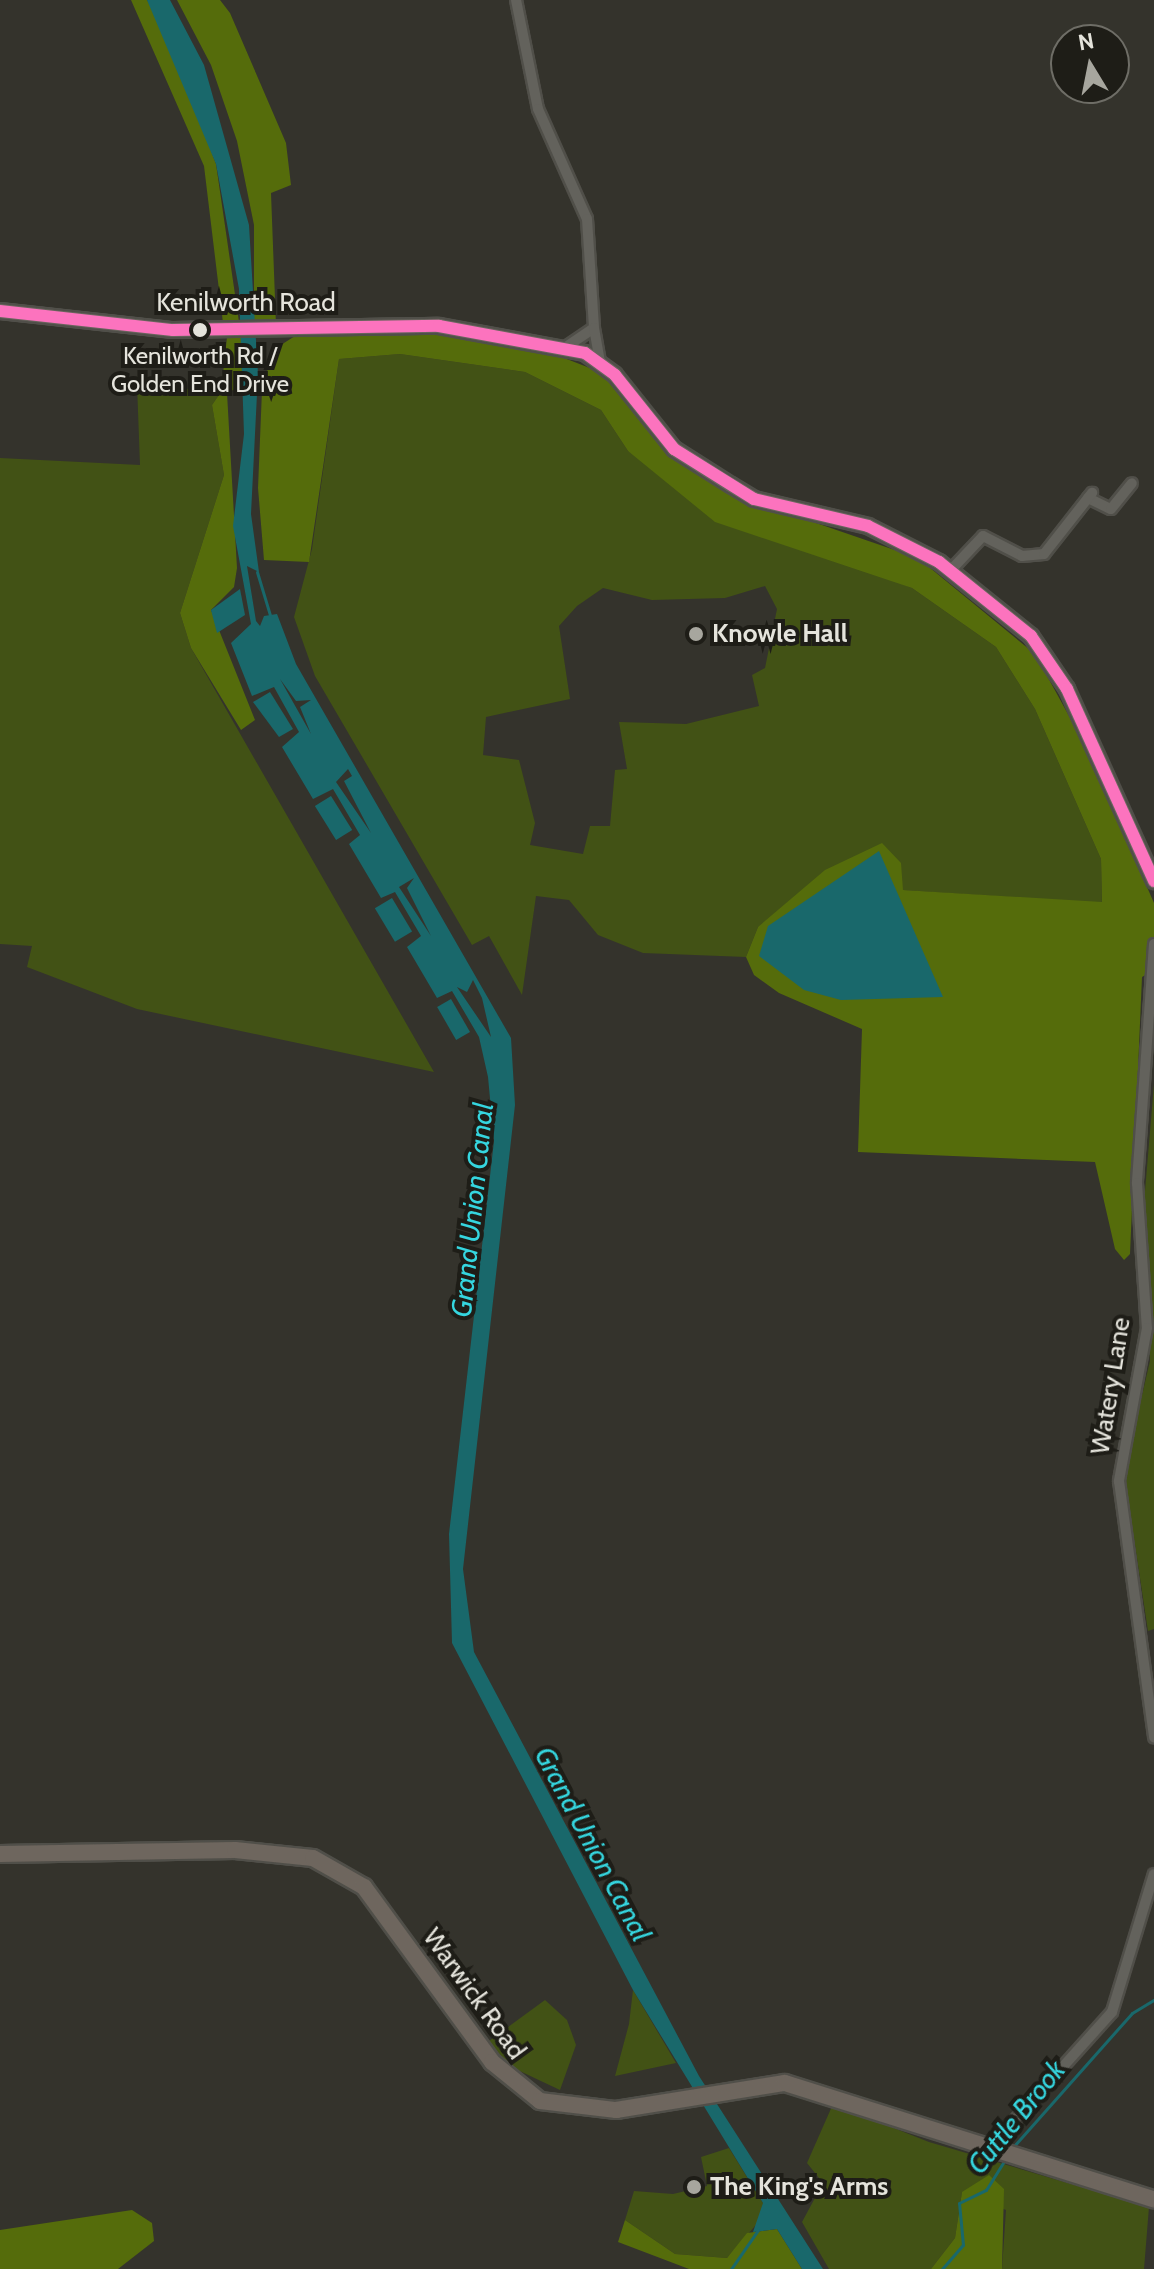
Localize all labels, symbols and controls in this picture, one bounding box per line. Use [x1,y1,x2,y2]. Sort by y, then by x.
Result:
north arrow [1050,24,1130,104]
text: N [1076,27,1096,56]
street label: Kenilworth Road [156,287,336,319]
marker: Kenilworth Rd / Golden End Drive [192,322,208,338]
place label: Kenilworth Rd / Golden End Drive [111,342,289,398]
place label: Knowle Hall [712,618,847,650]
marker: Knowle Hall [687,625,705,643]
water label: Grand Union Canal [444,1101,500,1319]
street label: Watery Lane [1085,1315,1137,1457]
water label: Grand Union Canal [528,1741,658,1947]
street label: Warwick Road [416,1922,532,2066]
water label: Cuttle Brook [960,2054,1072,2180]
place label: The King's Arms [710,2171,888,2203]
marker: The King's Arms [685,2178,703,2196]

